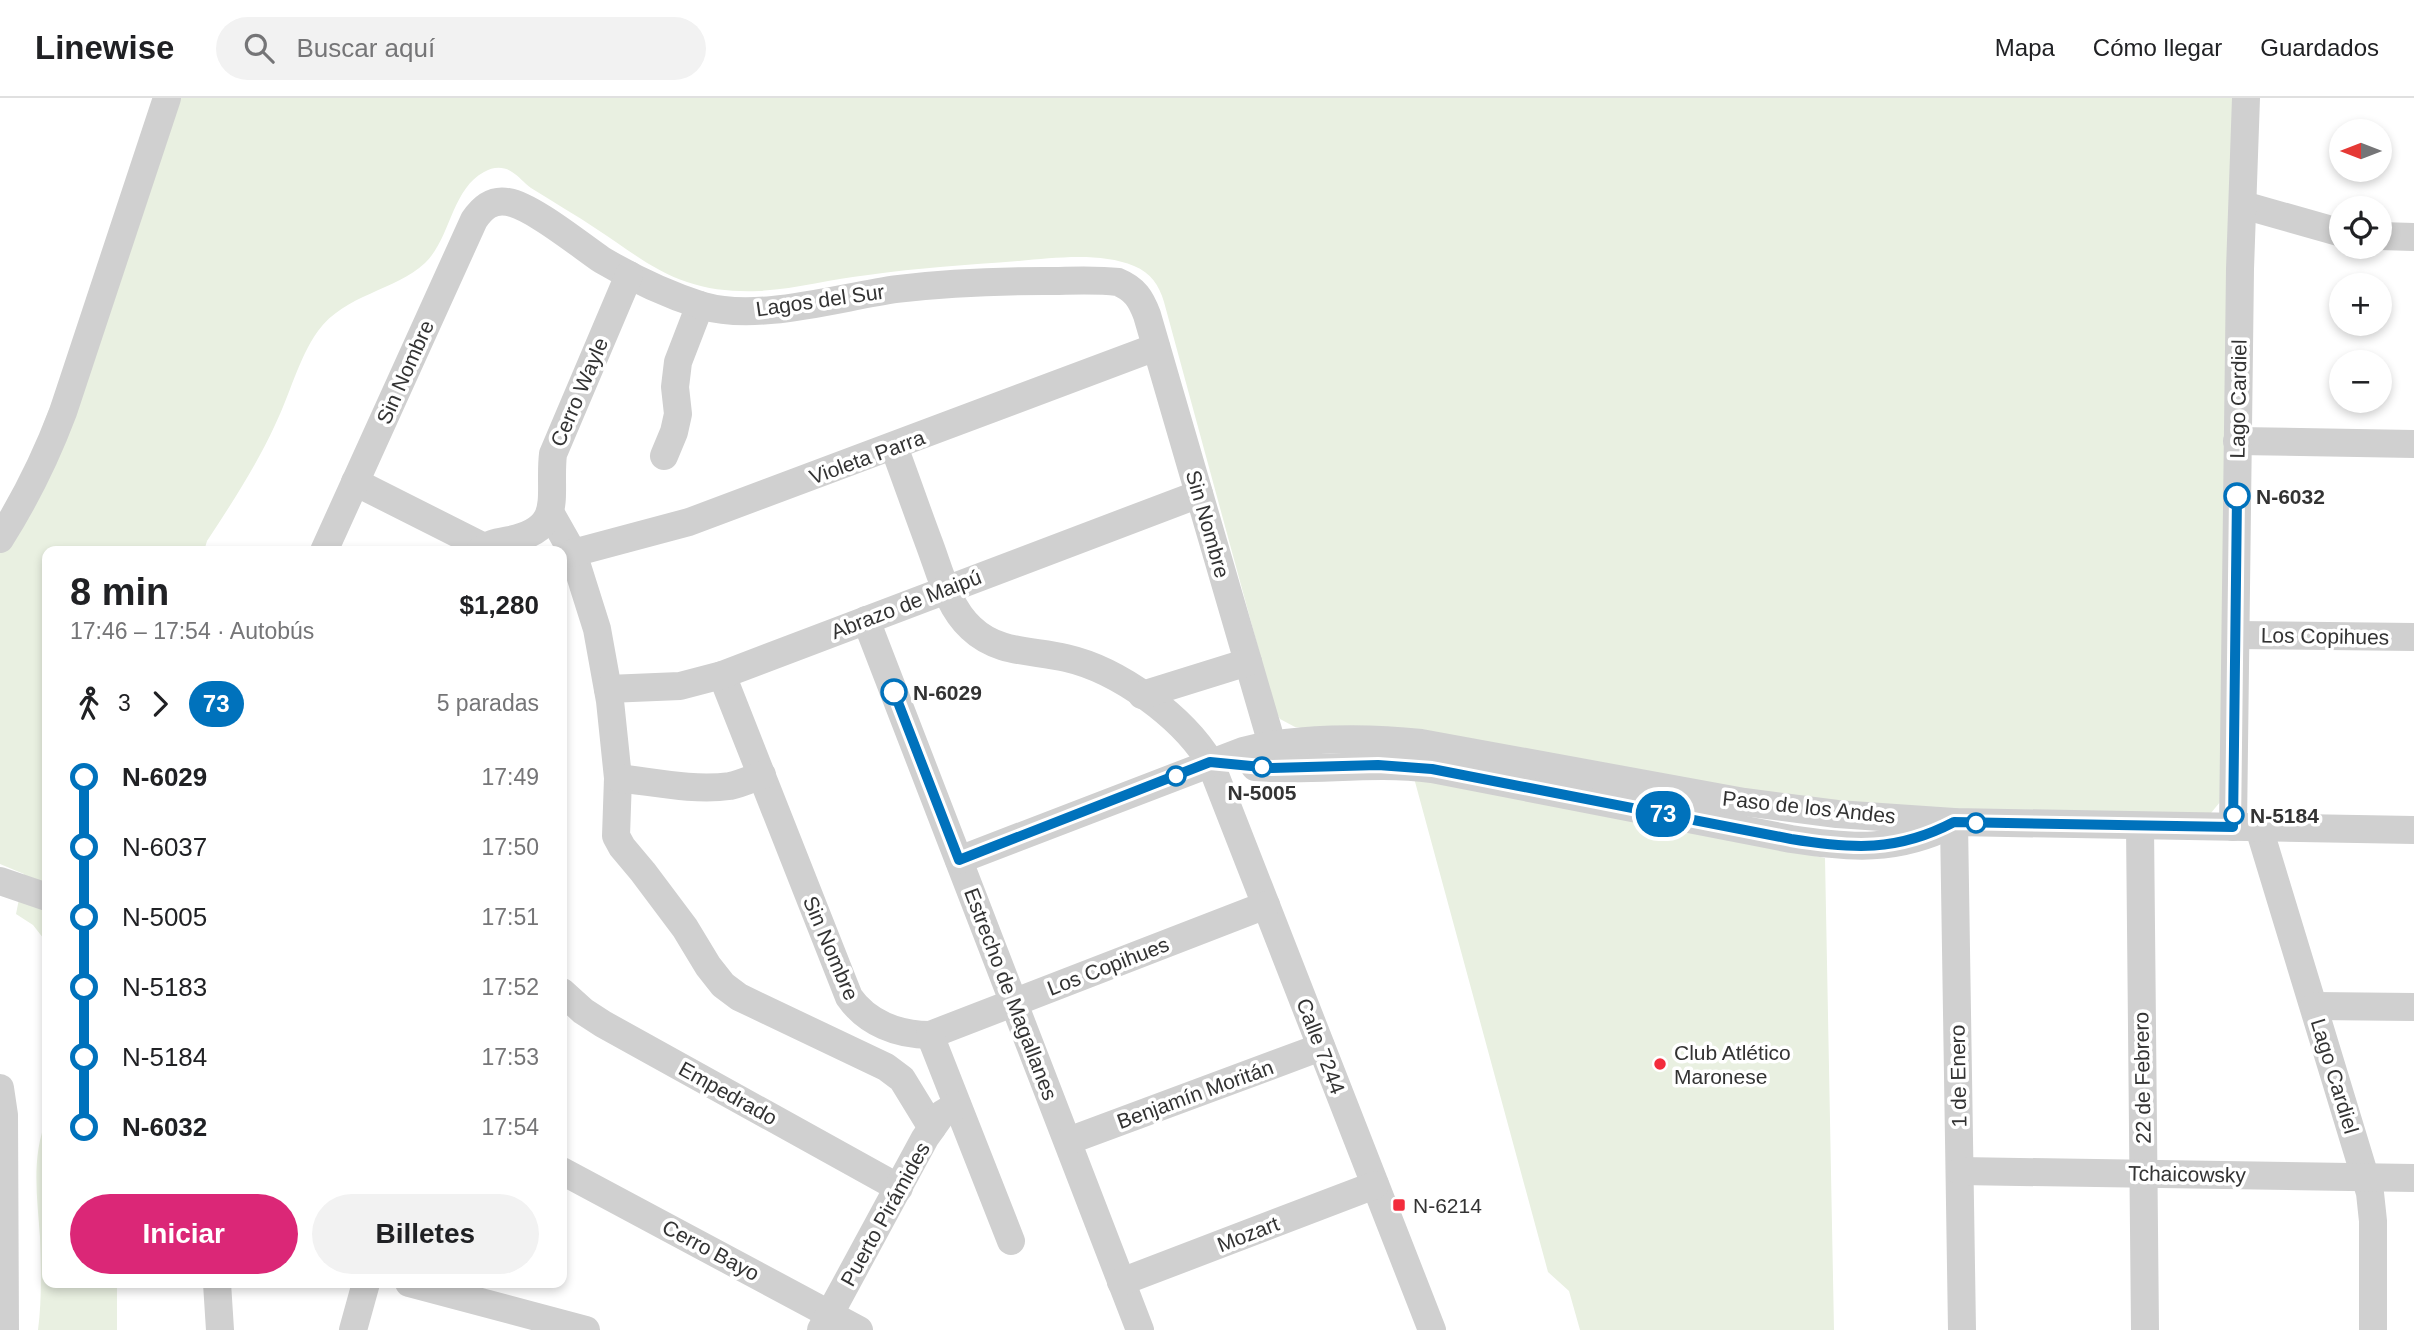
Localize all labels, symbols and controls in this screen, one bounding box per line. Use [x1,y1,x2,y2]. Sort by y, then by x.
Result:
search box [216,17,706,80]
text: Linewise [35,29,174,66]
icon: search [240,29,278,67]
text: Buscar aquí [296,33,435,63]
text: Mapa [1995,34,2055,61]
text: Cómo llegar [2093,34,2222,61]
text: Guardados [2260,34,2379,61]
north arrow [2329,119,2392,182]
map controls [2329,119,2392,413]
button: locate [2329,196,2392,259]
button: + [2329,273,2392,336]
street label: Lagos del Sur [754,280,886,320]
street label: Sin Nombre [372,317,438,427]
street label: Cerro Wayle [546,334,612,450]
street label: Lago Cardiel [2225,339,2251,459]
button: − [2329,350,2392,413]
street label: Violeta Parra [806,425,928,489]
street label: Sin Nombre [1182,468,1234,580]
marker: N-6032 [2224,483,2250,509]
place label: N-6032 [2256,485,2325,508]
street label: Abrazo de Maipú [828,565,984,643]
text: 8 min [70,571,169,613]
text: $1,280 [459,590,539,620]
text: 17:46 – 17:54 · Autobús [70,618,314,644]
street label: Los Copihues [2261,623,2389,649]
marker: N-6029 [881,679,907,705]
place label: N-6029 [913,681,982,704]
icon: walk [70,685,108,723]
icon: forward [141,685,179,723]
text: 3 [118,690,131,716]
text: 73 [203,690,230,717]
text: 5 paradas [437,690,539,716]
marker: N-5005 [1252,757,1272,777]
text: N-6029 [122,762,207,792]
text: 17:49 [481,764,539,790]
unlabelled marker [1166,766,1186,786]
place label: N-5005 [1228,781,1297,804]
street label: Paso de los Andes [1721,786,1897,828]
line badge: 73 [1632,791,1694,837]
text: 73 [1650,800,1676,827]
place label: N-5184 [2250,804,2319,827]
marker: N-5184 [2224,805,2244,825]
unlabelled marker [1966,813,1986,833]
text: N-6037 [122,832,207,862]
text: 17:50 [481,834,539,860]
street label: Estrecho de Magallanes [960,885,1062,1103]
street label: Sin Nombre [799,892,863,1004]
text: N-5005 [122,902,207,932]
text: 17:51 [481,904,539,930]
street label: Los Copihues [1044,932,1172,1000]
text: N-5183 [122,972,207,1002]
text: 17:52 [481,974,539,1000]
street label: Calle 7244 [1292,995,1350,1097]
street label: 22 de Febrero [2129,1012,2155,1144]
street label: Lago Cardiel [2307,1016,2363,1136]
street label: 1 de Enero [1946,1024,1970,1128]
place label: Club Atlético Maronese [1674,1041,1791,1088]
text: N-5184 [122,1042,207,1072]
text: 17:53 [481,1044,539,1070]
street label: Benjamín Moritán [1114,1055,1276,1133]
marker: Club Atlético Maronese [1652,1056,1668,1072]
street label: Empedrado [675,1057,781,1129]
text: N-6032 [122,1112,207,1142]
text: 17:54 [481,1114,539,1140]
street label: Puerto Pirámides [836,1138,934,1290]
street label: Tchaicowsky [2128,1161,2247,1187]
button: Iniciar [70,1194,298,1274]
button: Billetes [312,1194,539,1274]
place label: N-6214 [1413,1194,1482,1217]
marker: N-6214 [1391,1197,1407,1213]
street label: Mozart [1214,1212,1282,1256]
street label: Cerro Bayo [659,1215,763,1285]

